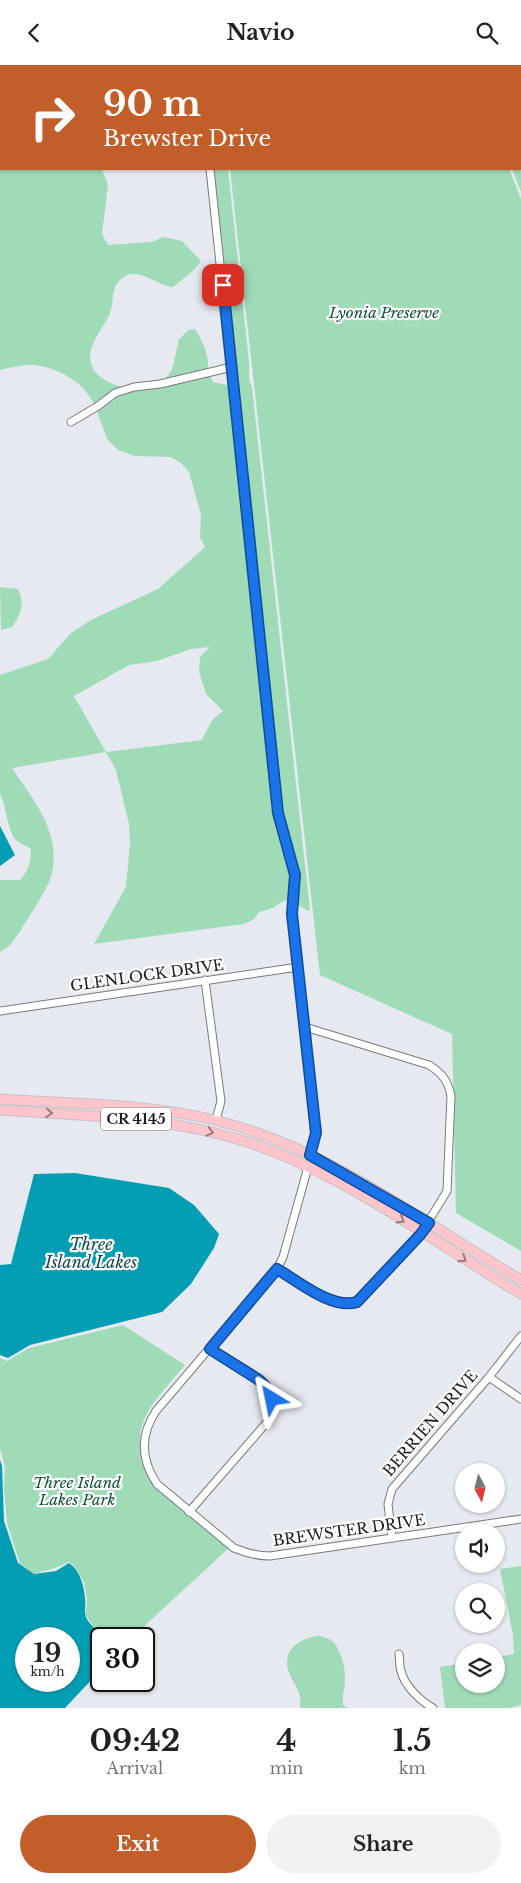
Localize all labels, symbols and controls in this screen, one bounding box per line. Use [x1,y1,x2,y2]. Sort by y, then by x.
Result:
icon: back [20,19,48,47]
text: Navio [226,19,295,46]
icon: search [473,19,501,47]
text: 90 m [103,82,201,125]
icon: right [20,85,85,150]
text: Brewster Drive [103,125,271,152]
pin [202,264,244,306]
icon: arrive [209,271,237,299]
park label: Lyonia Preserve [328,303,439,322]
street label: GLENLOCK DRIVE [69,955,225,995]
road number: CR 4145 [101,1107,171,1131]
one-way arrow [45,1108,53,1119]
one-way arrow [205,1126,214,1137]
one-way arrow [395,1213,404,1223]
water label: Three Island Lakes [44,1234,137,1272]
one-way arrow [458,1253,467,1262]
street label: BERRIEN DRIVE [379,1366,481,1480]
position arrow [245,1372,297,1424]
north arrow [455,1463,505,1513]
map controls [455,1463,505,1693]
park label: Three Island Lakes Park [33,1473,121,1509]
street label: BREWSTER DRIVE [272,1510,426,1550]
button: sound [455,1523,505,1573]
button: search [455,1583,505,1633]
speed limit sign: 30 [90,1627,155,1692]
text: 19 [34,1638,61,1669]
button: layers [455,1643,505,1693]
text: km/h [30,1664,65,1679]
text: 09:42 [89,1722,180,1759]
text: 4 [277,1722,297,1759]
text: 1.5 [393,1722,432,1759]
text: Arrival [107,1758,163,1778]
text: min [270,1758,303,1778]
text: km [399,1758,426,1778]
button: Exit [20,1815,256,1873]
button: Share [266,1815,501,1873]

